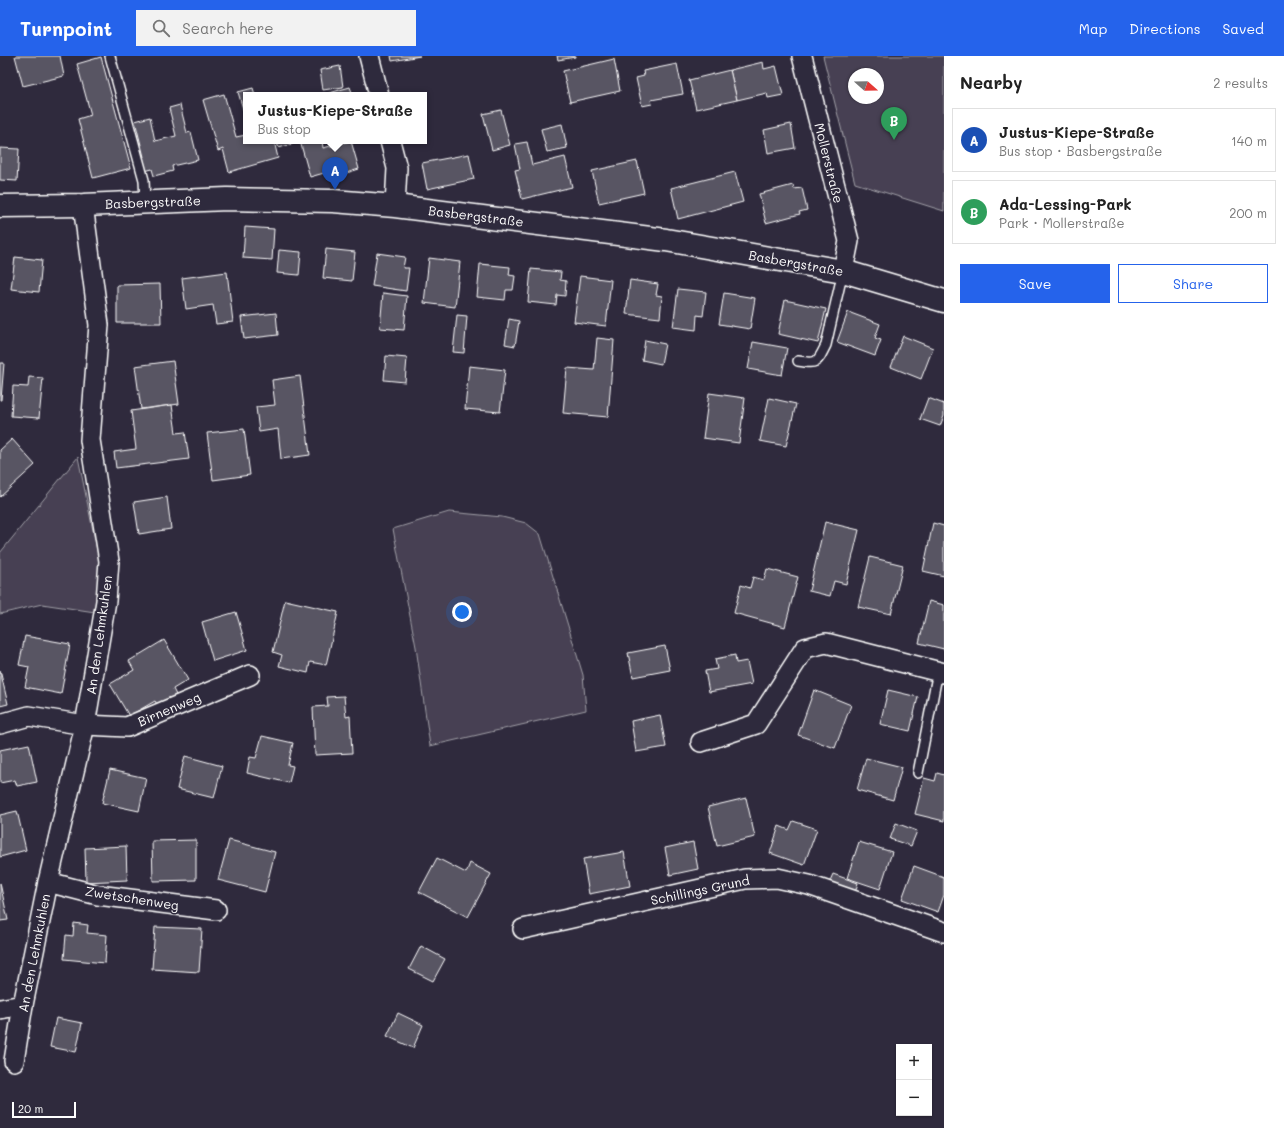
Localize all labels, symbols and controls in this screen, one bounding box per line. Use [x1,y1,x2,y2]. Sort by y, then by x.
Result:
search box [136,10,416,46]
text: Turnpoint [20,16,112,41]
icon: search [150,17,172,39]
text: Search here [182,18,273,38]
text: Map [1079,19,1107,38]
text: Directions [1129,19,1200,38]
text: Saved [1222,19,1264,38]
north arrow [848,68,884,104]
text: Nearby [960,71,1022,93]
text: 2 results [1213,74,1268,91]
popup [243,92,427,144]
text: Justus-Kiepe-Straße [257,100,413,120]
pin: B [881,107,907,140]
text: Bus stop [257,120,311,137]
street label: Mollerstraße [811,121,848,205]
text: Justus-Kiepe-Straße [999,122,1154,142]
text: A [969,132,979,149]
text: 140 m [1231,132,1267,149]
text: Bus stop · Basbergstraße [999,142,1162,159]
pin: A [322,157,348,190]
street label: Basbergstraße [105,191,201,212]
text: Ada-Lessing-Park [999,194,1132,214]
street label: Basbergstraße [427,201,525,230]
text: B [970,204,978,221]
text: 200 m [1229,204,1267,221]
text: Park · Mollerstraße [999,214,1125,231]
street label: Basbergstraße [747,246,845,279]
button: Save [960,264,1110,303]
button: Share [1118,264,1268,303]
street label: An den Lehmkuhlen [82,574,115,696]
your location [452,602,472,622]
street label: Birnenweg [135,688,203,729]
street label: Schillings Grund [649,871,751,908]
street label: Zwetschenweg [84,882,180,913]
street label: An den Lehmkuhlen [14,892,53,1014]
map controls [896,1044,932,1116]
button: + [896,1044,932,1080]
button: − [896,1080,932,1116]
scale bar [12,1100,76,1119]
text: 20 m [18,1101,43,1116]

